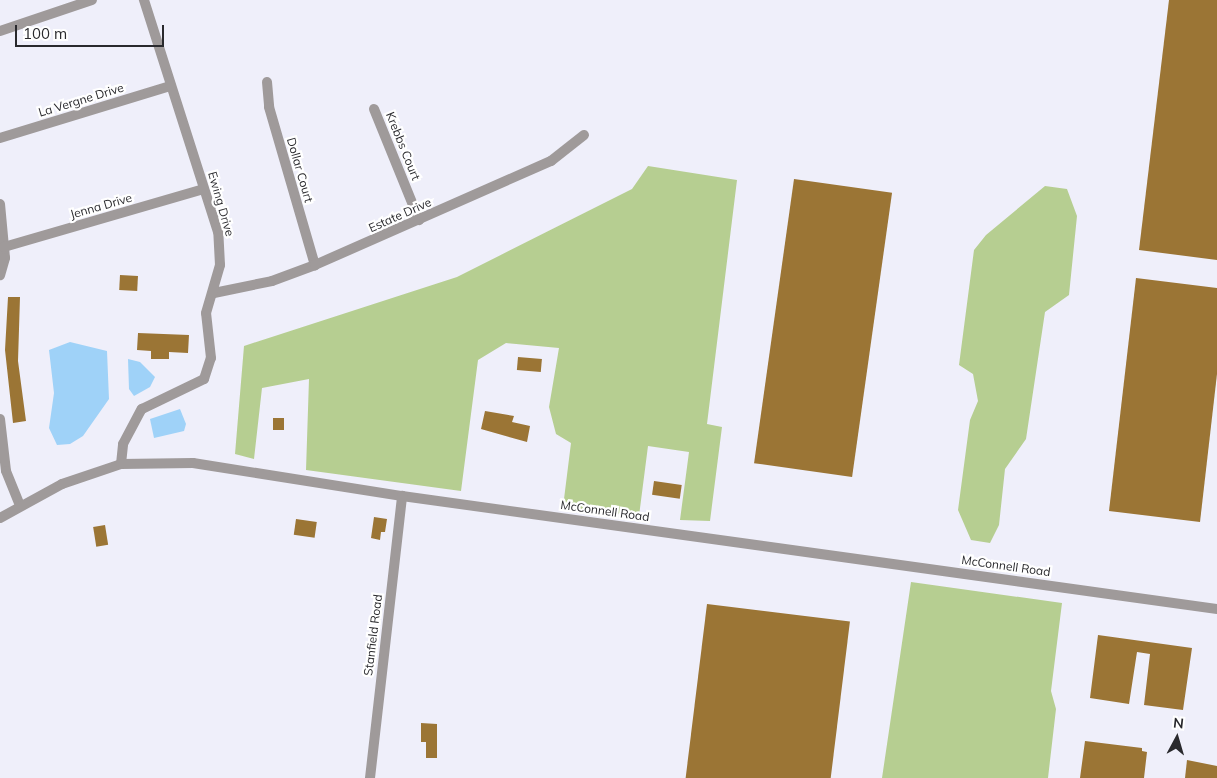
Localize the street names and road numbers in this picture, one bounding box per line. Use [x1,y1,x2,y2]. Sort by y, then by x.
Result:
street label: La Vergne Drive [37,80,125,120]
street label: Krebbs Court [383,110,423,182]
street label: Dollar Court [284,136,316,204]
street label: Ewing Drive [205,170,237,238]
street label: Jenna Drive [68,190,134,222]
street label: Estate Drive [366,195,434,235]
street label: McConnell Road [560,498,650,524]
street label: McConnell Road [961,553,1051,579]
street label: Stanfield Road [361,593,385,677]

